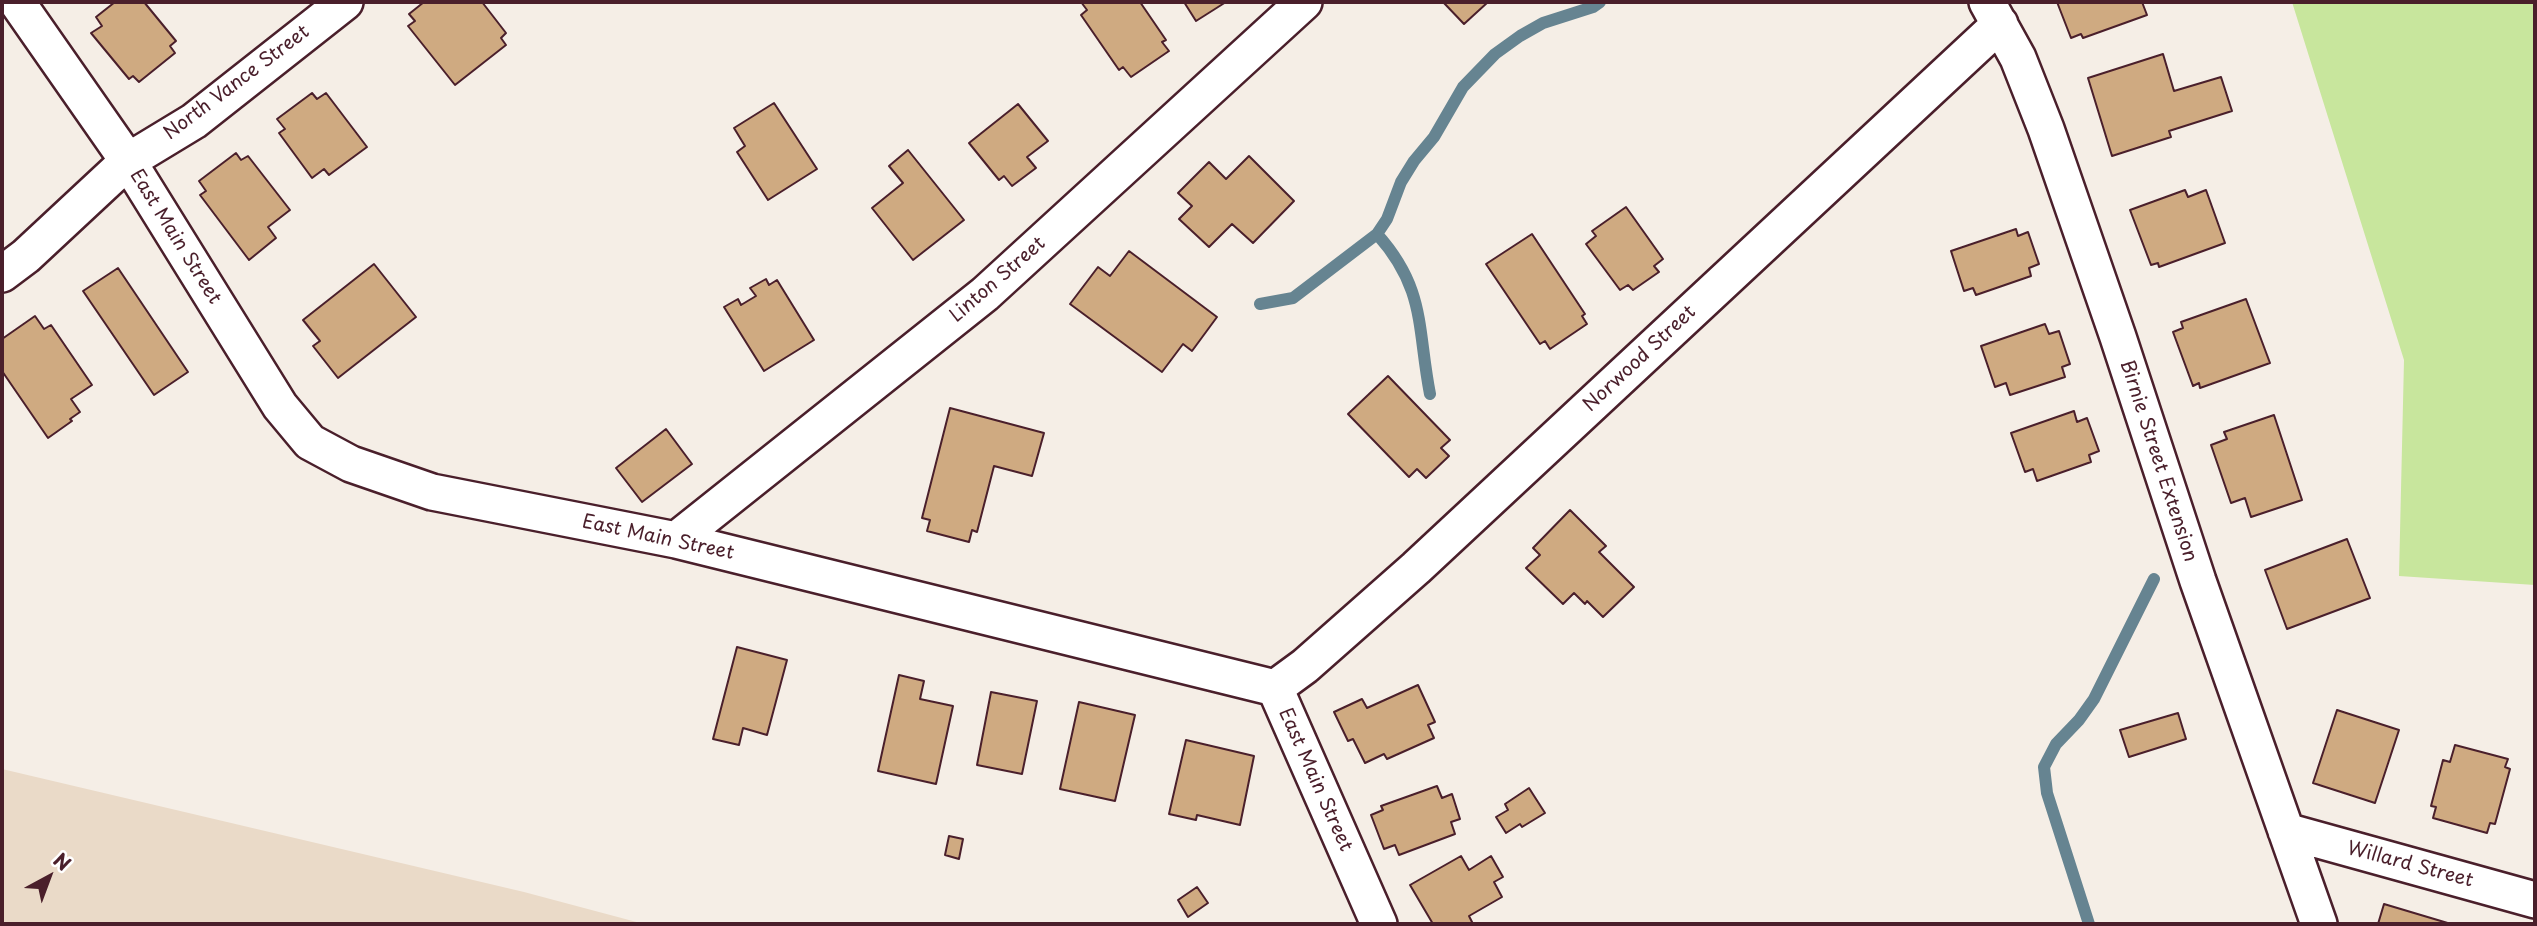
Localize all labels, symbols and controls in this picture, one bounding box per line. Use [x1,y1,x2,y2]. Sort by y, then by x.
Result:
street label: North Vance Street [160,21,314,145]
street label: East Main Street [124,165,226,309]
street label: Linton Street [946,232,1050,328]
street label: Norwood Street [1579,301,1701,417]
street label: Birnie Street Extension [2115,357,2201,565]
street label: East Main Street [580,511,736,565]
street label: East Main Street [1273,705,1357,855]
street label: Willard Street [2344,837,2476,893]
north arrow [14,842,84,912]
text: N [48,846,78,877]

